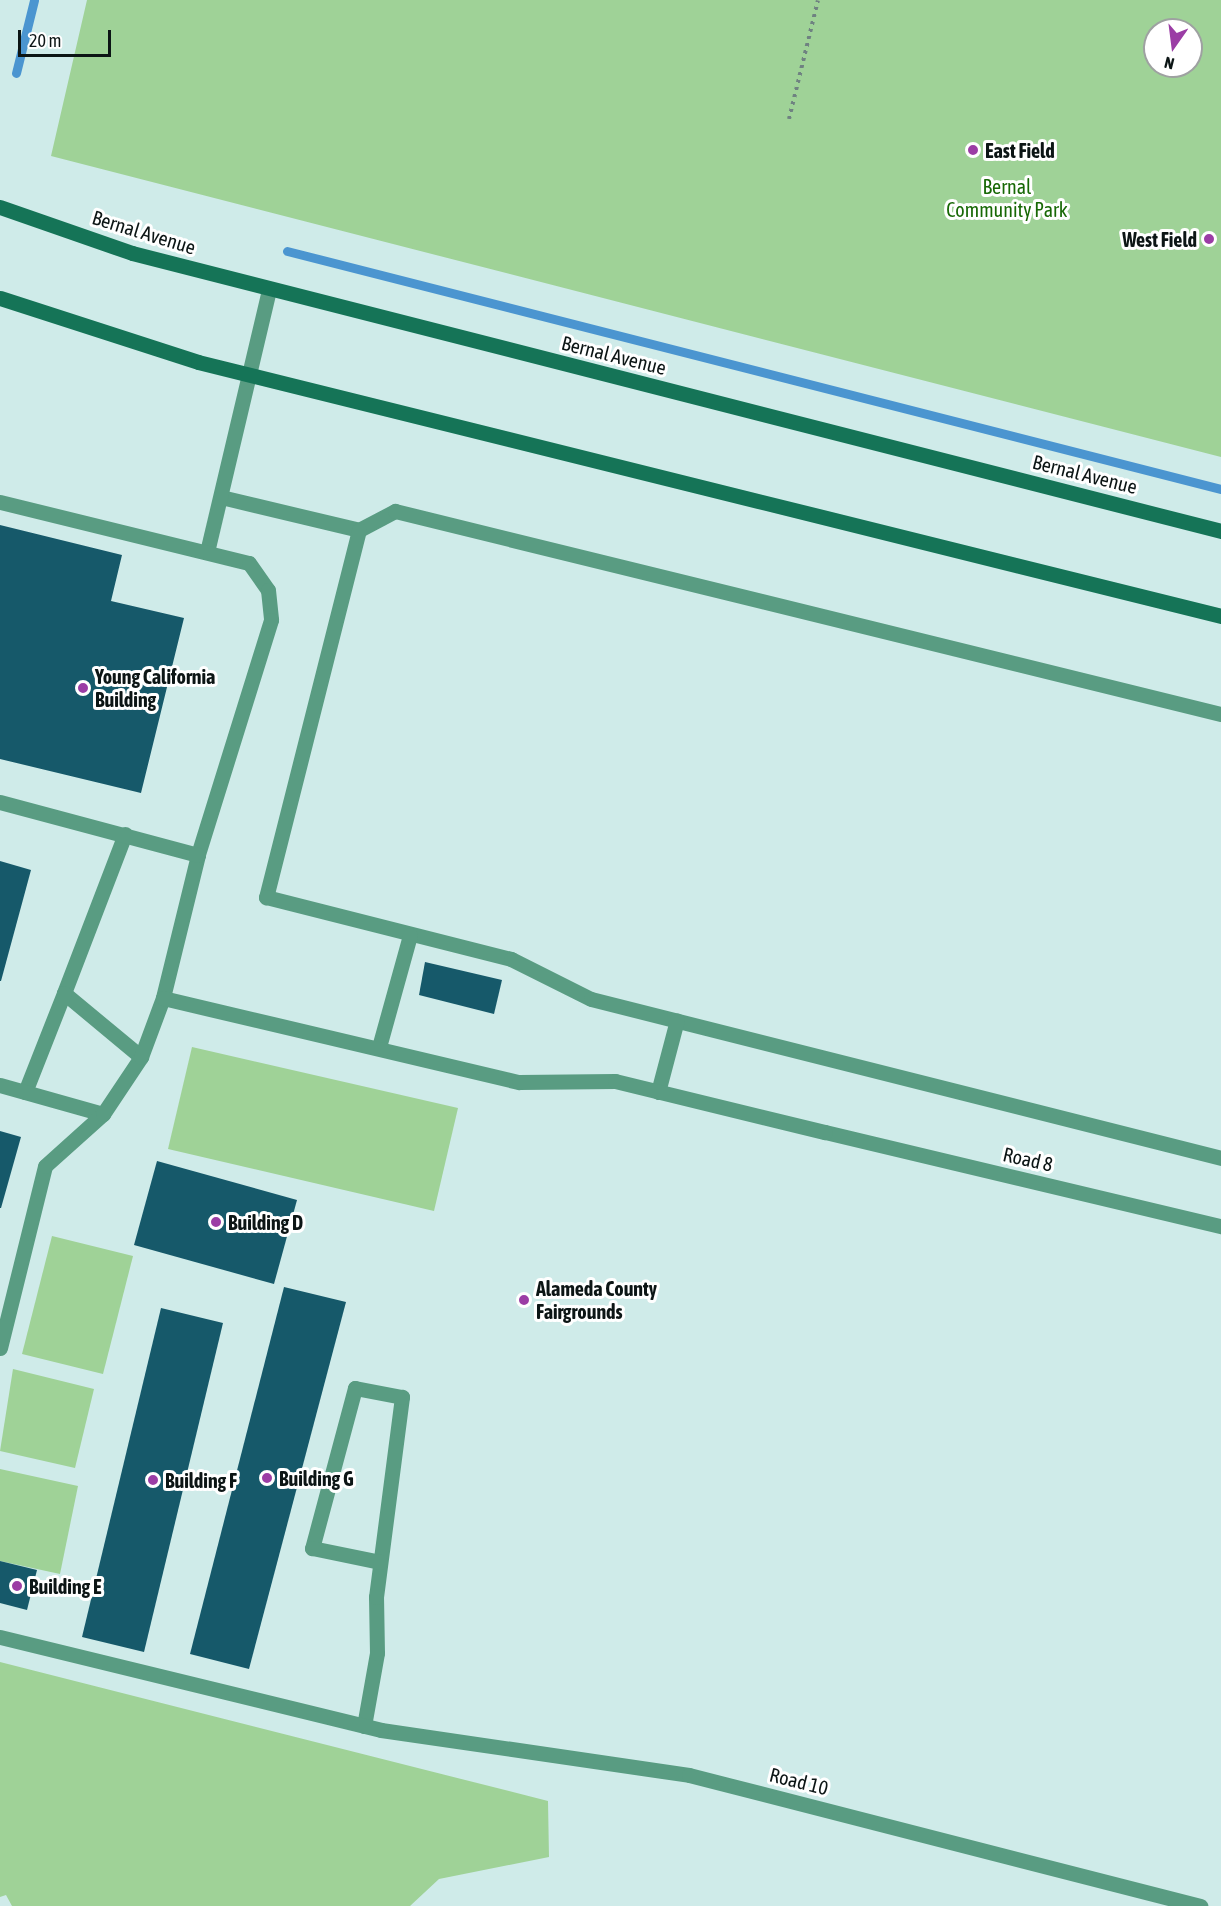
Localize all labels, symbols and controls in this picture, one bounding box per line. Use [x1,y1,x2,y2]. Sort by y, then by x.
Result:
scale bar [21,18,114,56]
north arrow [1143,18,1203,78]
text: 20 m [29,30,61,51]
text: N [1162,54,1176,73]
place label: East Field [985,138,1055,162]
marker: East Field [966,143,980,157]
park label: Bernal Community Park [946,174,1068,221]
street label: Bernal Avenue [89,205,199,259]
place label: West Field [1122,227,1197,251]
marker: West Field [1202,232,1216,246]
street label: Bernal Avenue [559,330,669,380]
street label: Bernal Avenue [1030,449,1140,499]
place label: Young California Building [95,664,215,711]
marker: Young California Building [76,681,90,695]
street label: Road 8 [1001,1142,1055,1176]
place label: Building D [228,1210,303,1234]
marker: Building D [209,1215,223,1229]
place label: Alameda County Fairgrounds [536,1276,657,1323]
marker: Alameda County Fairgrounds [517,1293,531,1307]
place label: Building G [279,1466,354,1490]
place label: Building F [165,1468,237,1492]
marker: Building G [260,1471,274,1485]
marker: Building F [146,1473,160,1487]
place label: Building E [29,1574,101,1598]
marker: Building E [10,1579,24,1593]
street label: Road 10 [767,1762,831,1800]

